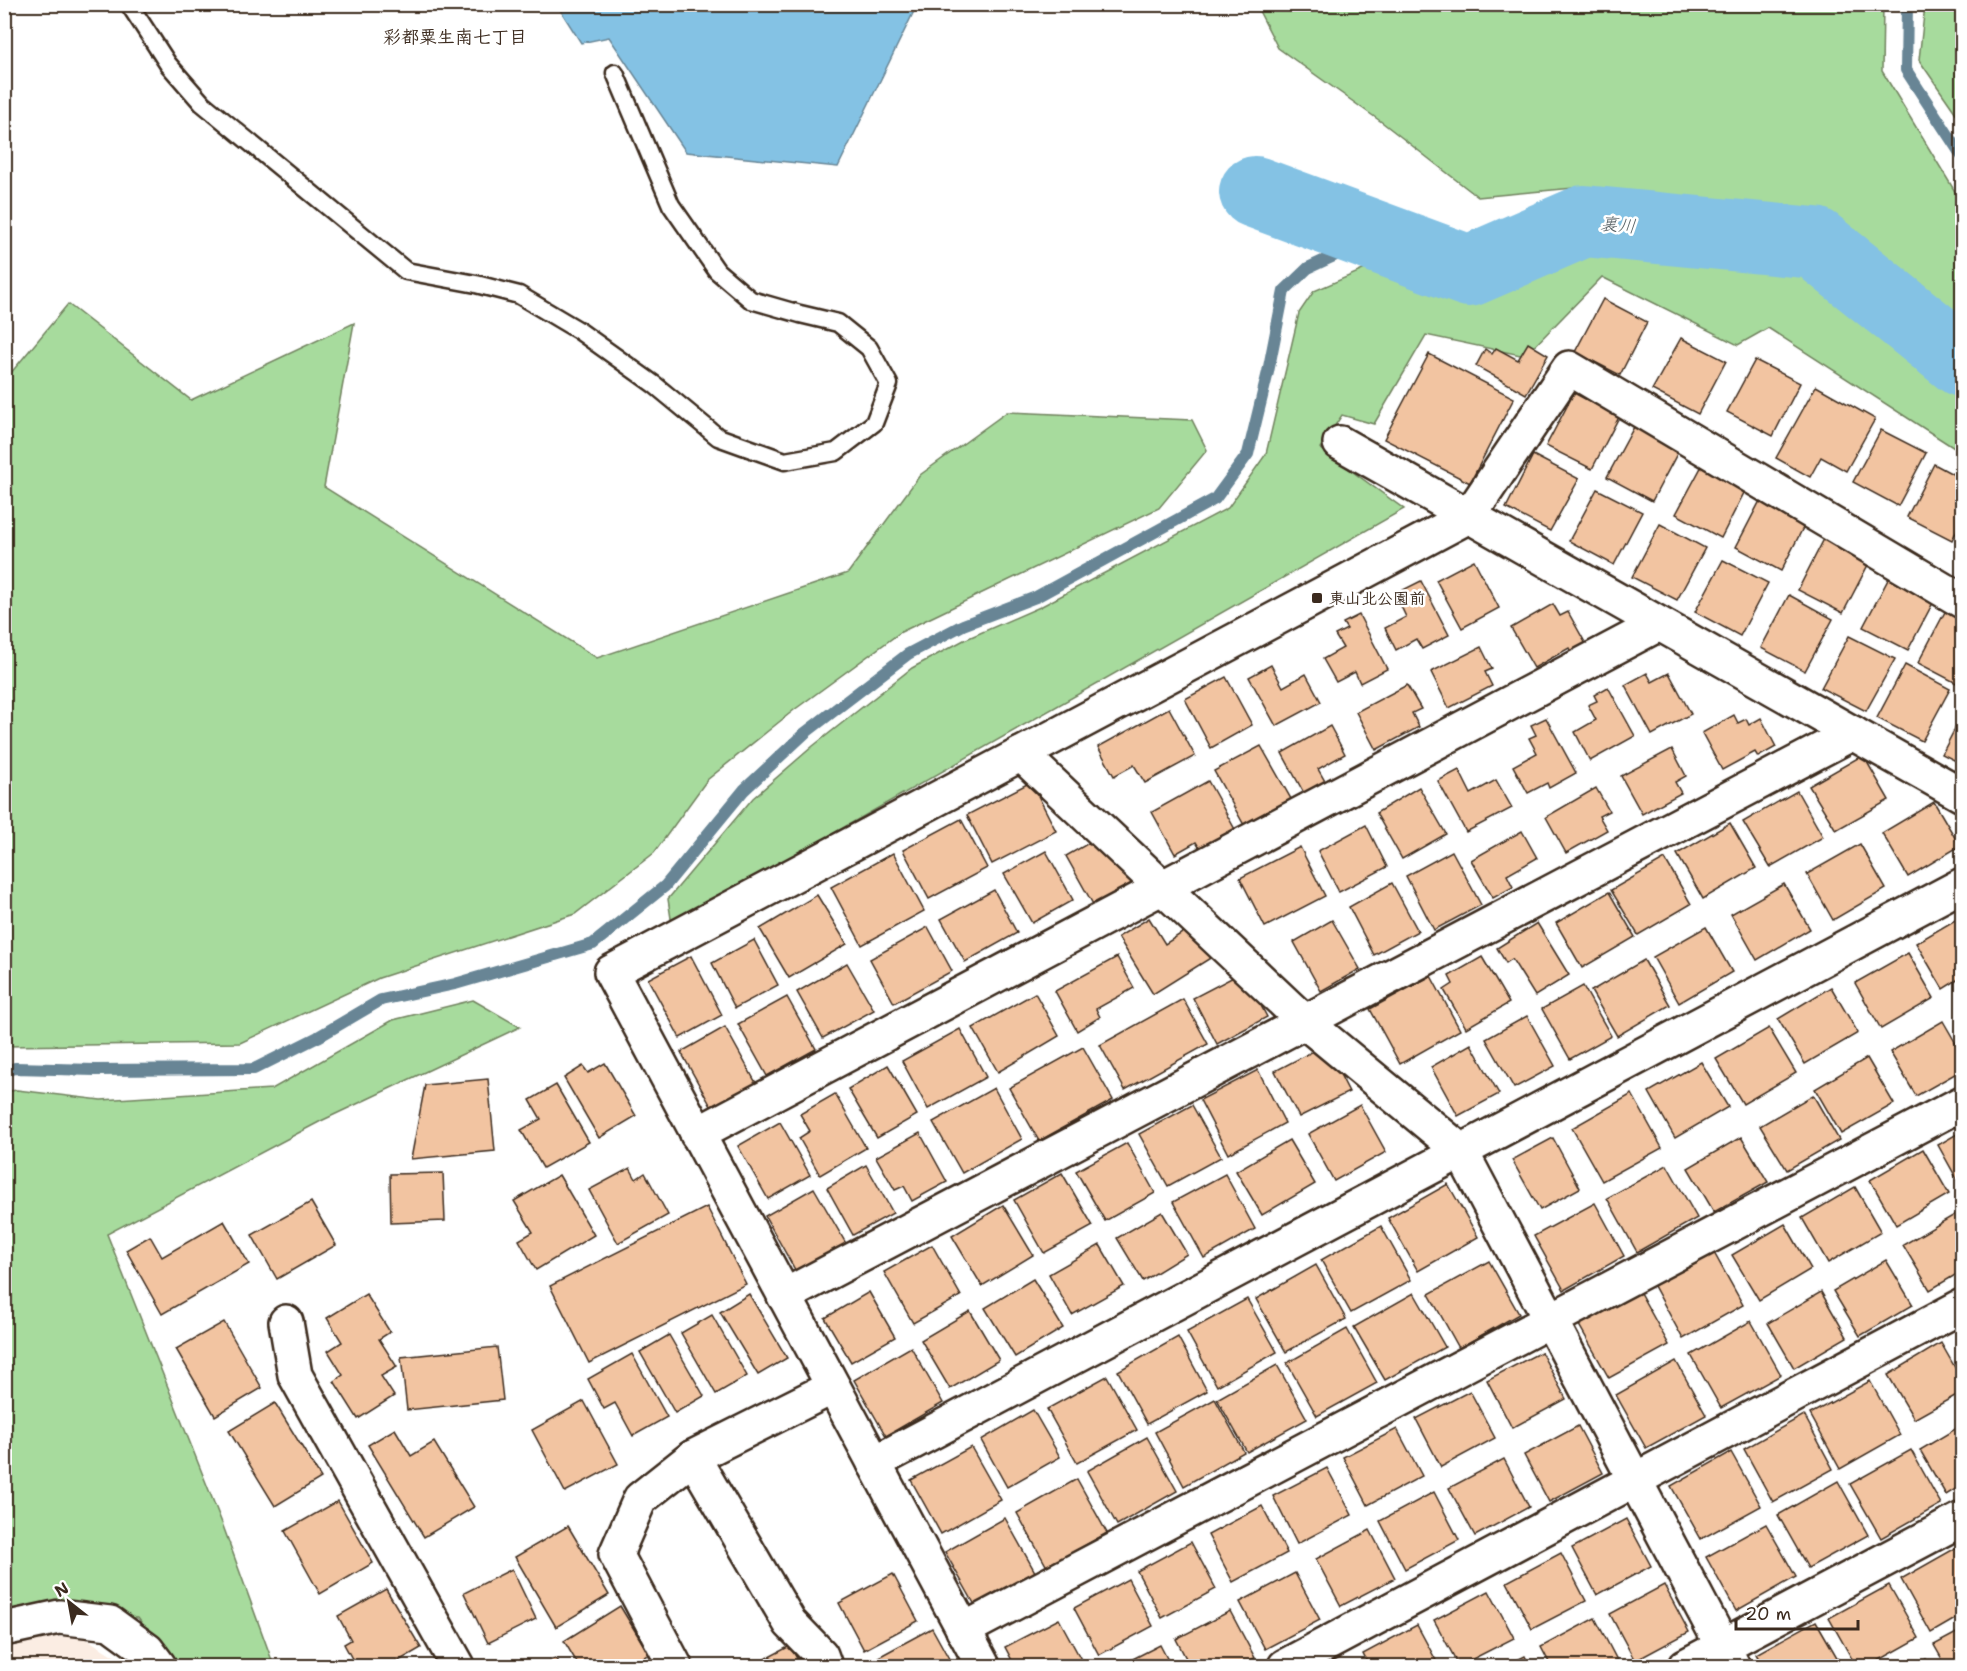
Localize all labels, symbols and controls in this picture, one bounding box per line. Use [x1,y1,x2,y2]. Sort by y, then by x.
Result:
district label: 彩都粟生南七丁目 [383,25,527,49]
water label: 裏川 [1599,211,1637,239]
place label: 東山北公園前 [1329,588,1425,609]
marker: 東山北公園前 [1310,591,1324,605]
north arrow [39,1572,99,1632]
text: N [51,1577,72,1602]
scale bar [1736,1593,1858,1631]
text: 20 m [1745,1602,1791,1626]

